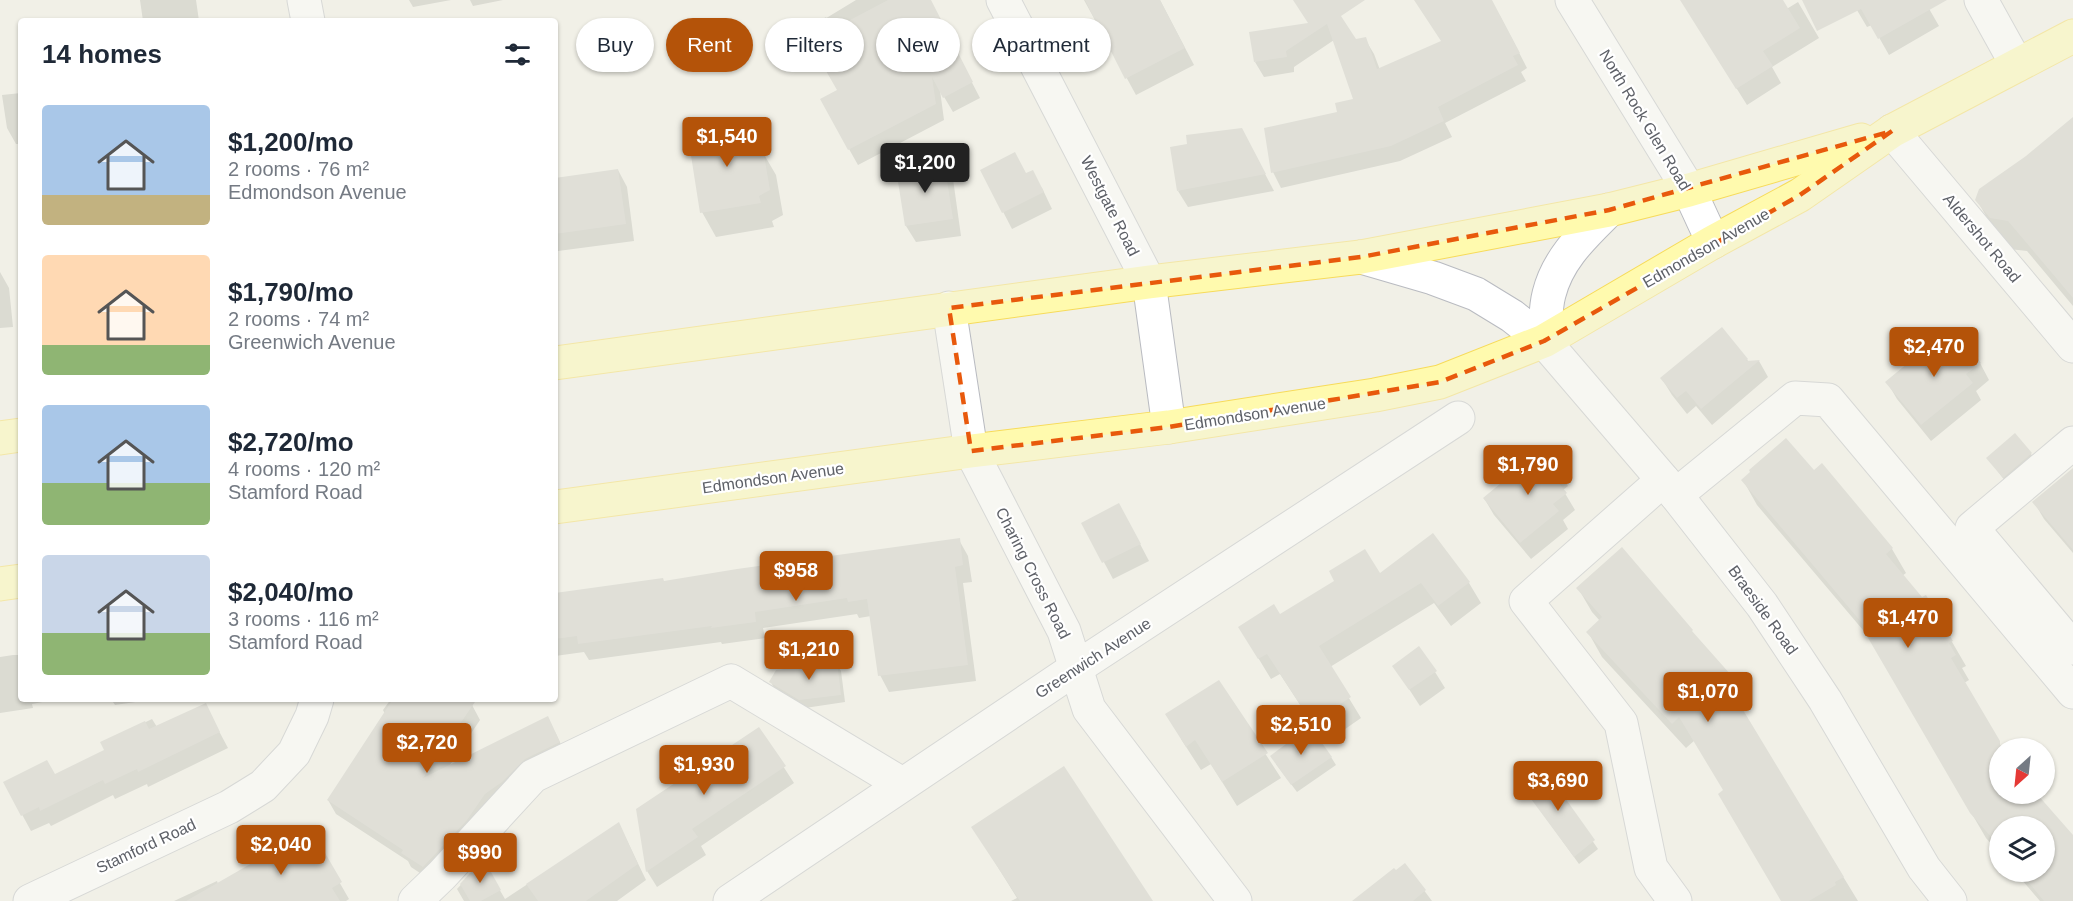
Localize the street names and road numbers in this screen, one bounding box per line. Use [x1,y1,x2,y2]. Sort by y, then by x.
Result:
street label: North Rock Glen Road [1596,47,1694,193]
street label: Westgate Road [1077,153,1143,259]
street label: Aldershot Road [1940,190,2024,286]
street label: Edmondson Avenue [1640,205,1772,291]
street label: Edmondson Avenue [1183,394,1327,434]
street label: Edmondson Avenue [701,460,845,496]
street label: Charing Cross Road [993,505,1073,641]
street label: Braeside Road [1725,562,1801,658]
street label: Greenwich Avenue [1032,614,1154,702]
street label: Stamford Road [94,816,198,876]

